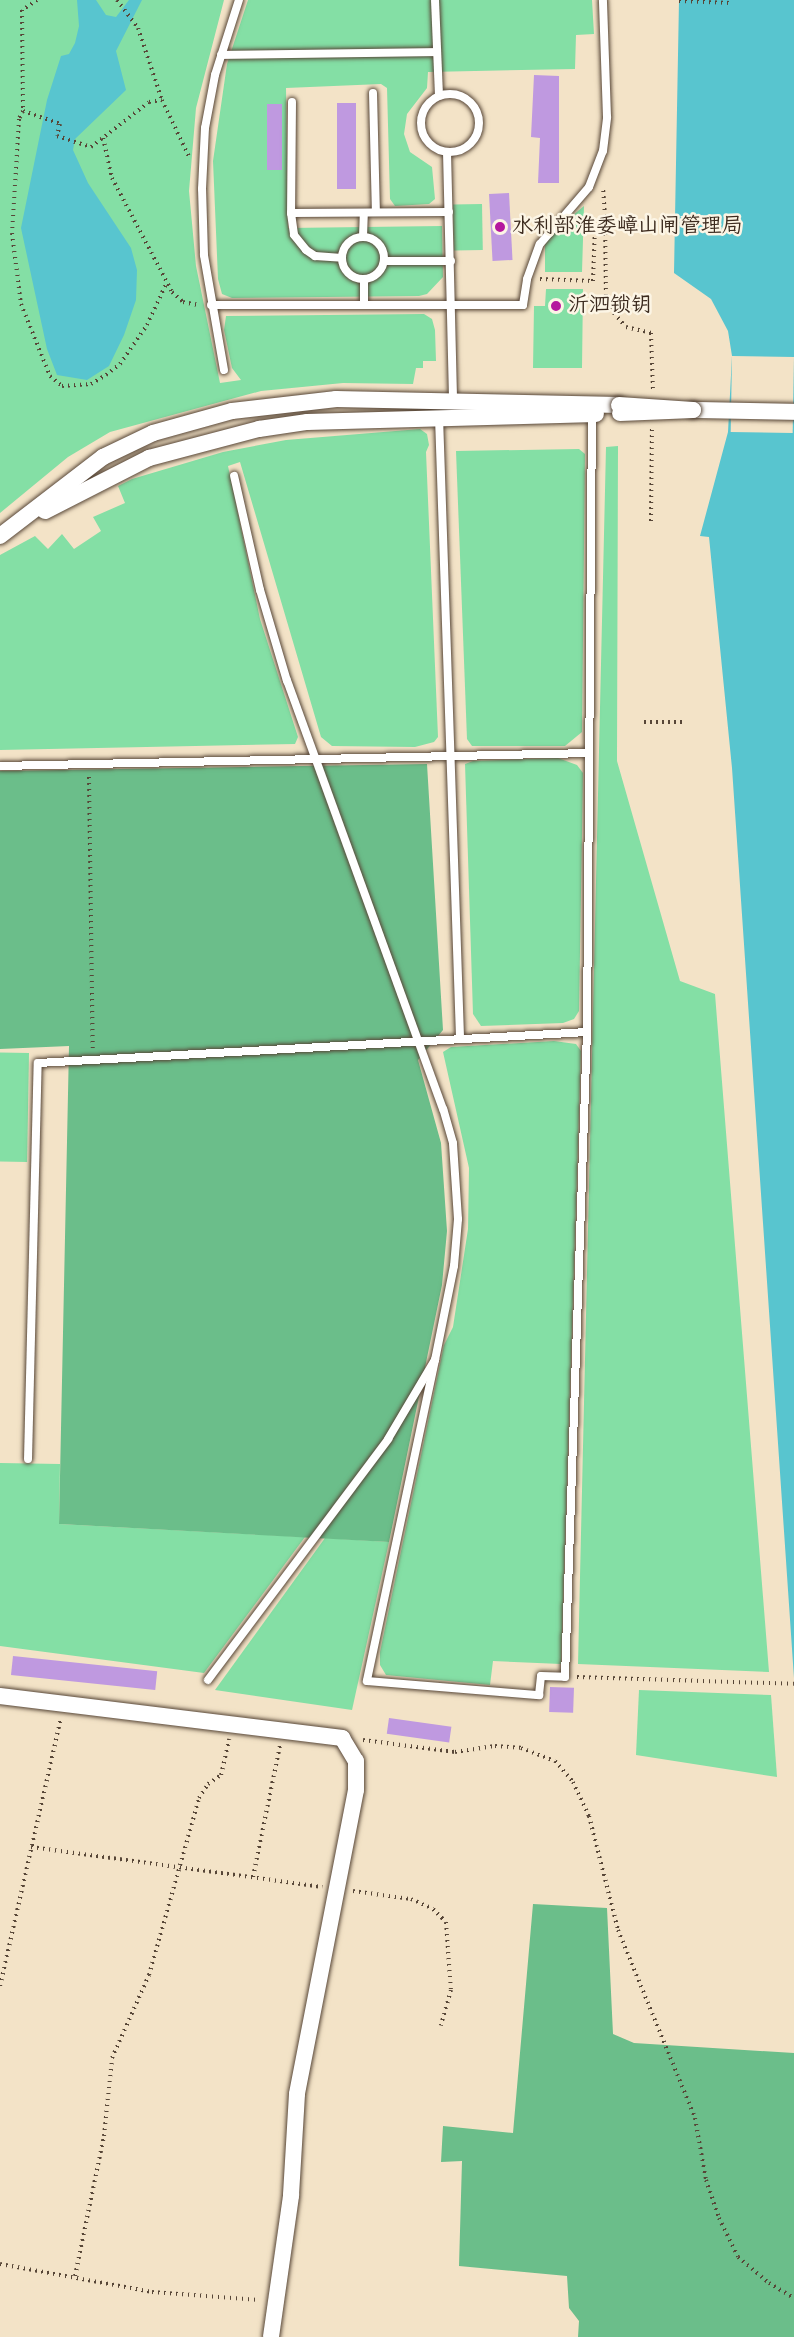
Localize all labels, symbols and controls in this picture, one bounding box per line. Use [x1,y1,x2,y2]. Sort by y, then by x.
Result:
place label: 水利部淮委嶂山闸管理局 [512,214,743,240]
marker: 水利部淮委嶂山闸管理局 [493,220,507,234]
place label: 沂泗锁钥 [568,293,652,319]
marker: 沂泗锁钥 [549,299,563,313]

